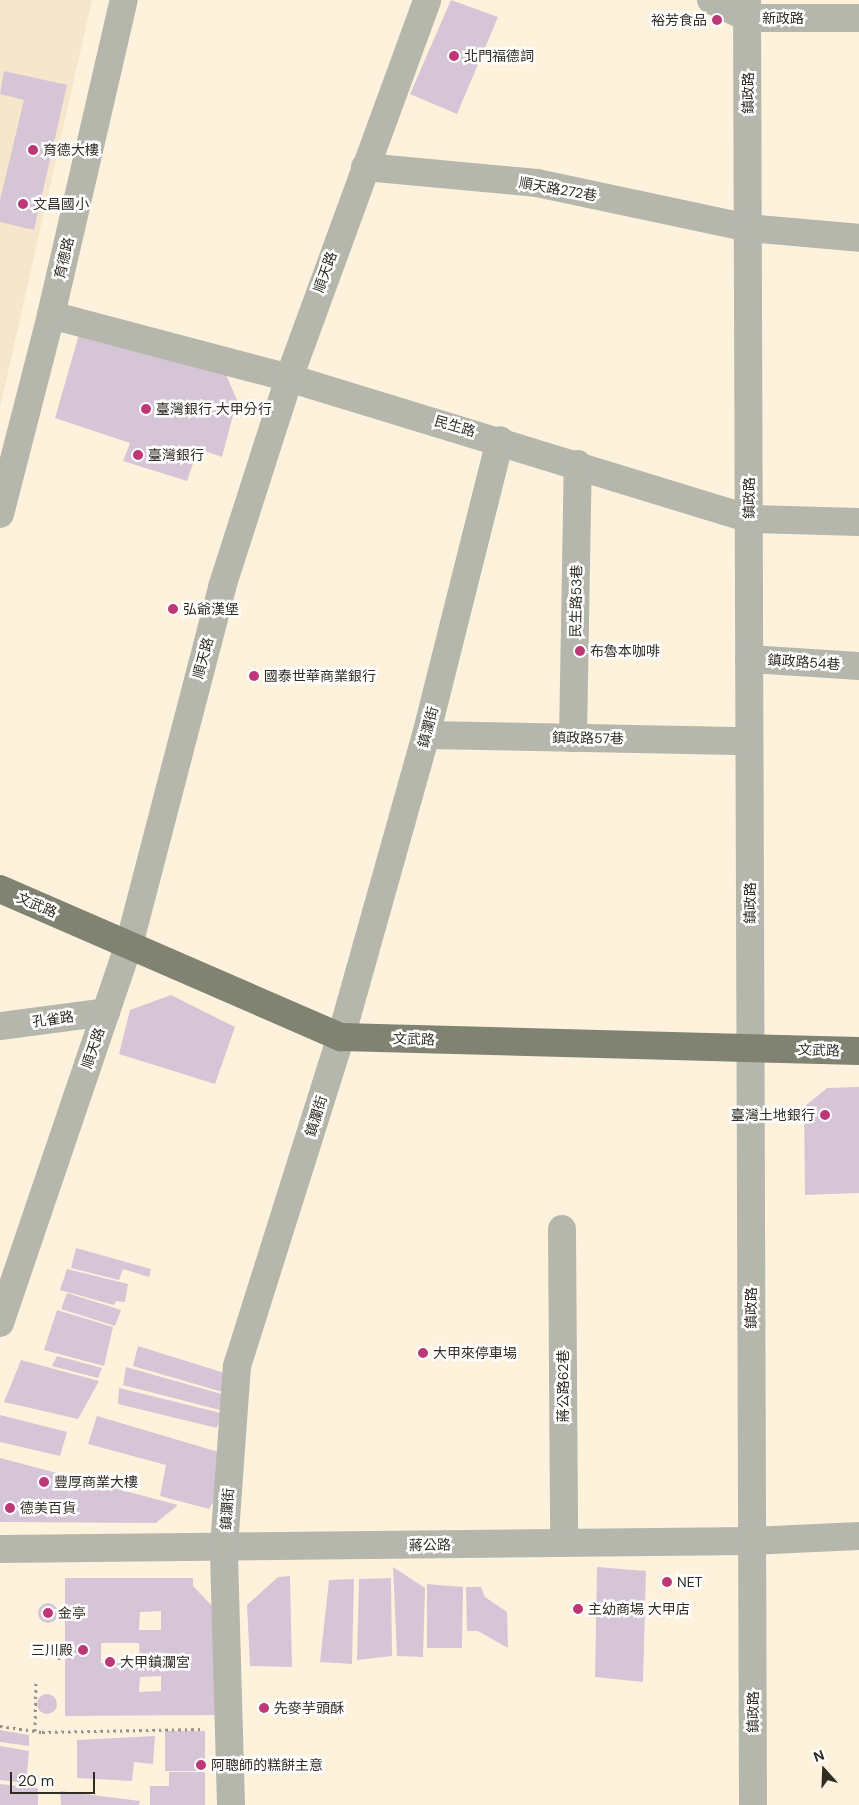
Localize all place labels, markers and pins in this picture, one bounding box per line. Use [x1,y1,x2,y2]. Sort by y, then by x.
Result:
place label: 裕芳食品 [651,12,707,28]
marker: 裕芳食品 [711,14,723,26]
place label: 北門福德詞 [464,48,534,64]
marker: 北門福德詞 [448,50,460,62]
place label: 育德大樓 [43,142,99,158]
marker: 育德大樓 [27,144,39,156]
place label: 文昌國小 [33,196,89,212]
marker: 文昌國小 [17,198,29,210]
place label: 臺灣銀行 大甲分行 [156,401,272,417]
marker: 臺灣銀行 大甲分行 [140,403,152,415]
place label: 臺灣銀行 [148,447,204,463]
marker: 臺灣銀行 [132,449,144,461]
place label: 弘爺漢堡 [183,601,239,617]
marker: 弘爺漢堡 [167,603,179,615]
place label: 布魯本咖啡 [590,643,660,659]
marker: 布魯本咖啡 [574,645,586,657]
place label: 國泰世華商業銀行 [264,668,376,684]
marker: 國泰世華商業銀行 [248,670,260,682]
place label: 臺灣土地銀行 [731,1107,815,1123]
marker: 臺灣土地銀行 [819,1109,831,1121]
place label: 大甲來停車場 [433,1345,517,1361]
marker: 大甲來停車場 [417,1347,429,1359]
place label: 豐厚商業大樓 [54,1474,138,1490]
marker: 豐厚商業大樓 [38,1476,50,1488]
place label: 德美百貨 [20,1500,76,1516]
marker: 德美百貨 [4,1502,16,1514]
place label: NET [677,1574,702,1590]
marker: NET [661,1576,673,1588]
place label: 主幼商場 大甲店 [588,1601,690,1617]
marker: 主幼商場 大甲店 [572,1603,584,1615]
place label: 金亭 [58,1605,86,1621]
marker: 金亭 [42,1607,54,1619]
place label: 三川殿 [31,1642,73,1658]
marker: 三川殿 [77,1644,89,1656]
place label: 大甲鎮瀾宮 [120,1654,190,1670]
marker: 大甲鎮瀾宮 [104,1656,116,1668]
place label: 先麥芋頭酥 [274,1700,344,1716]
marker: 先麥芋頭酥 [258,1702,270,1714]
place label: 阿聰師的糕餅主意 [211,1757,323,1773]
marker: 阿聰師的糕餅主意 [195,1759,207,1771]

